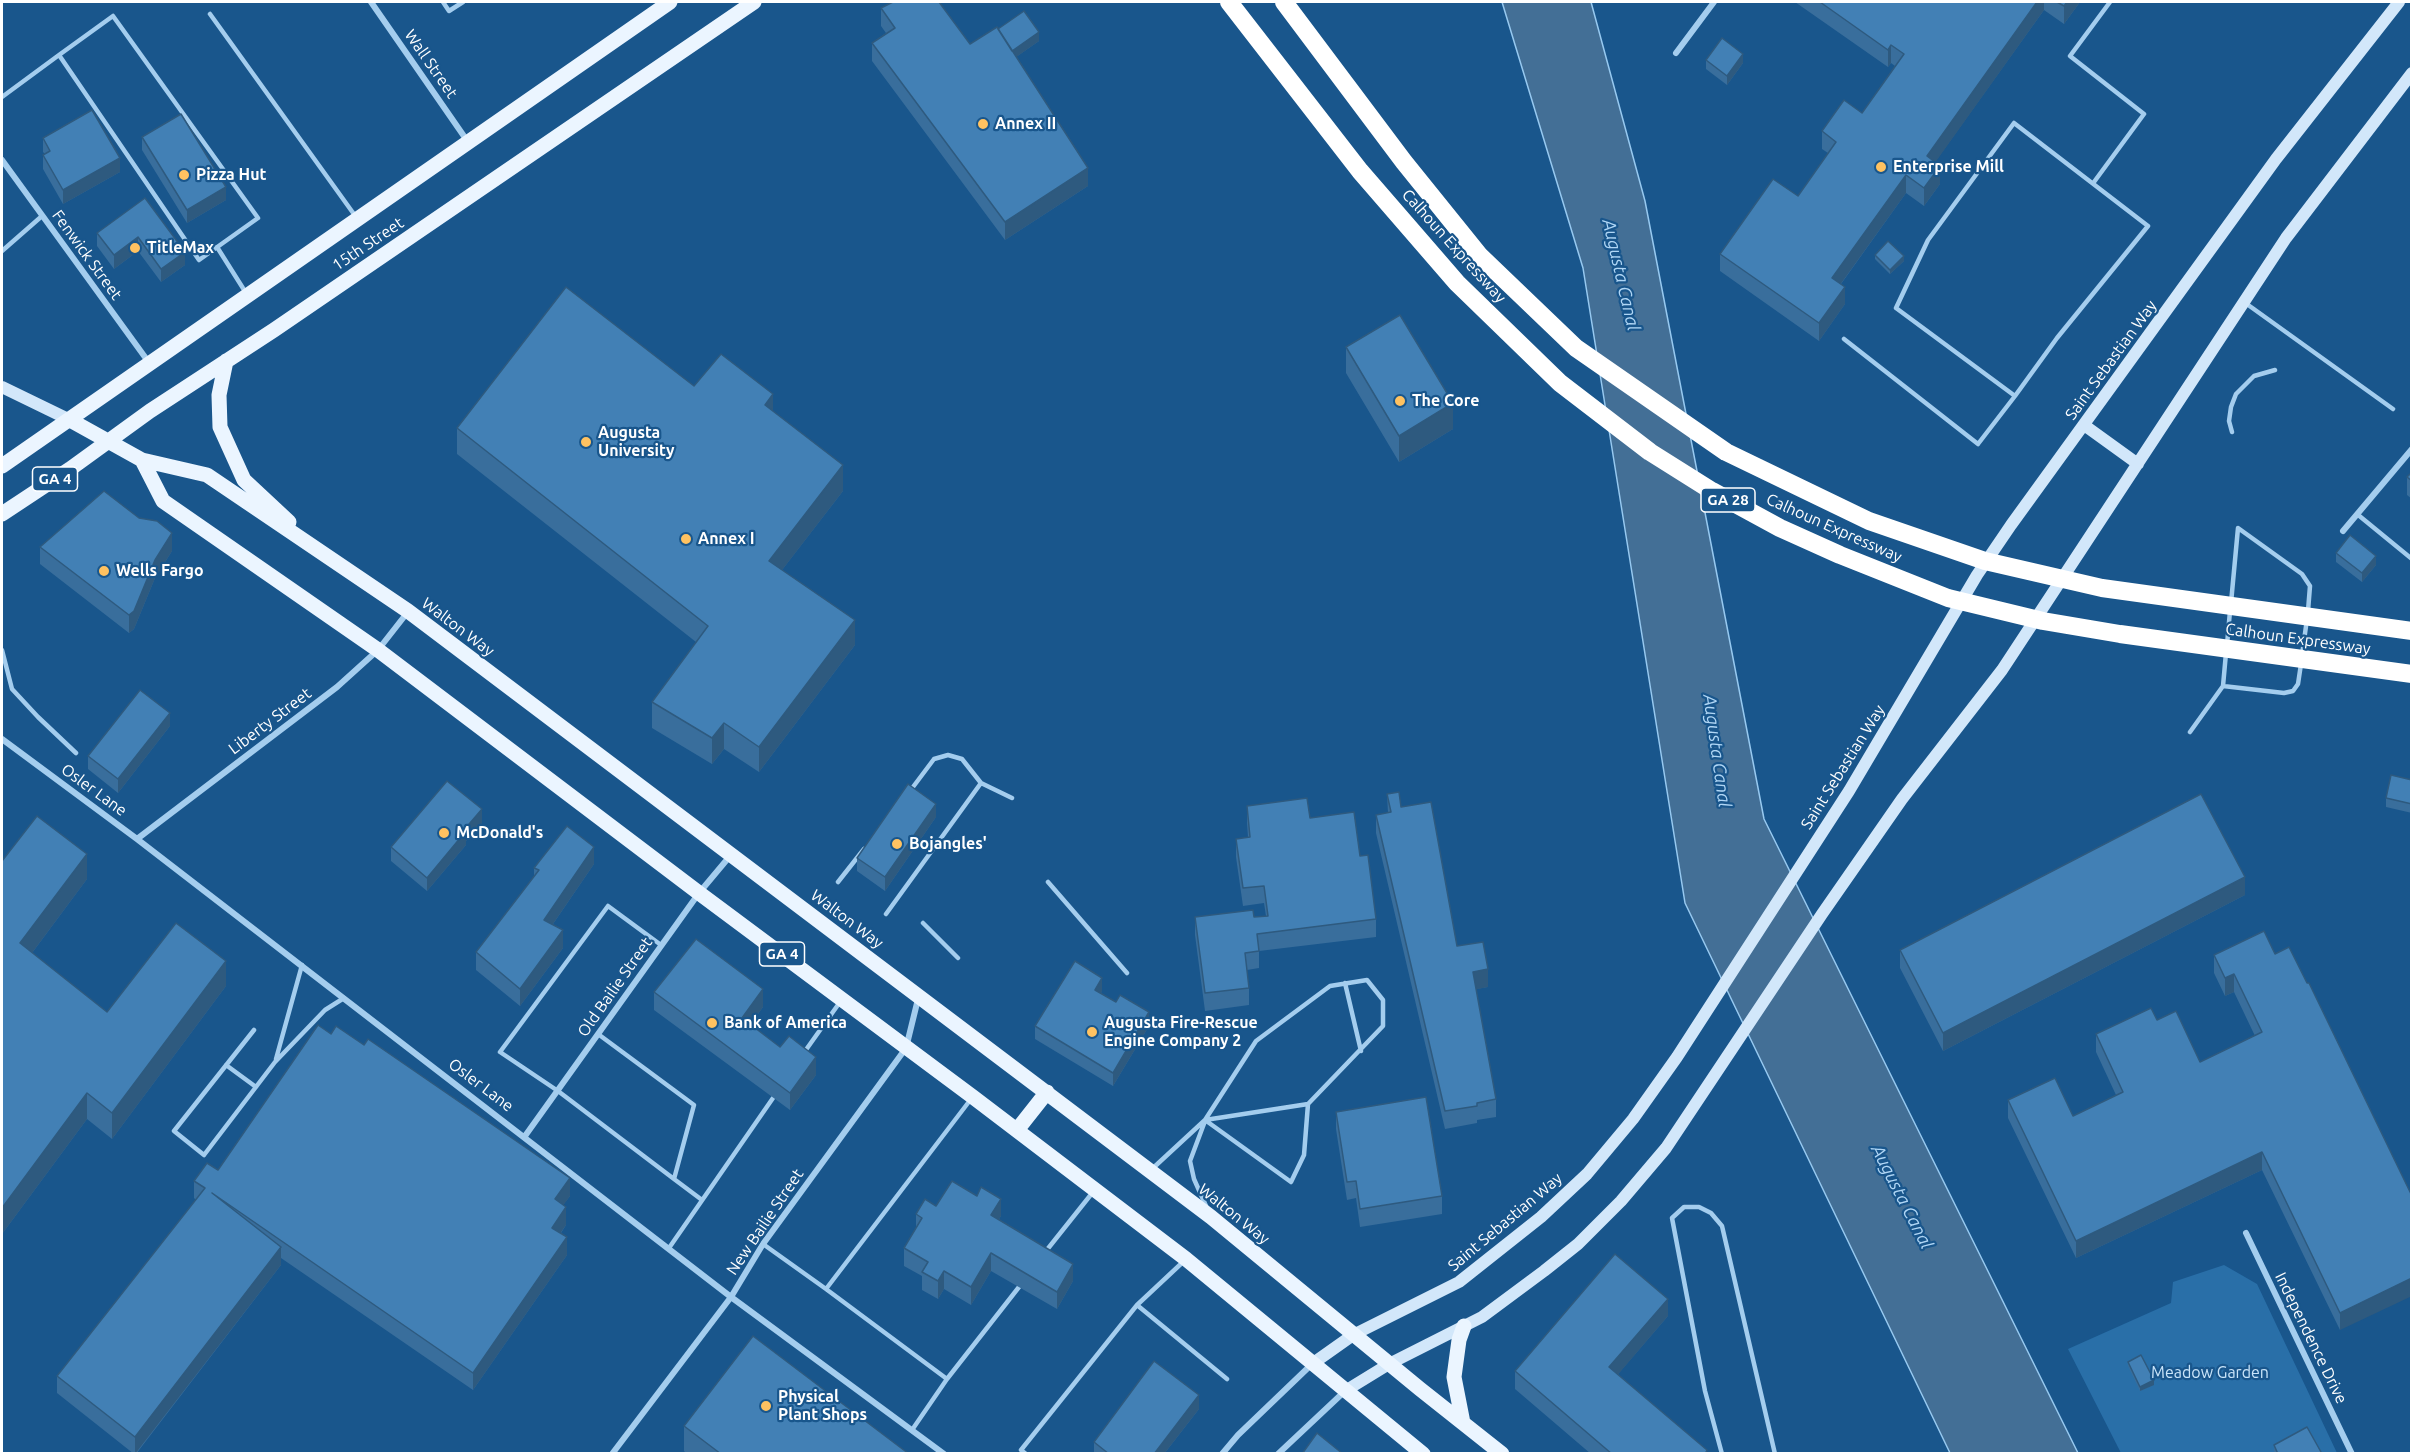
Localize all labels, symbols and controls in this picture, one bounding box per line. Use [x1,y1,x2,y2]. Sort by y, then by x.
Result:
street label: Wall Street [400,26,462,102]
place label: Annex II [995,114,1056,134]
marker: Annex II [976,117,990,131]
place label: Enterprise Mill [1893,157,2004,177]
marker: Enterprise Mill [1874,160,1888,174]
place label: Pizza Hut [196,165,266,185]
marker: Pizza Hut [177,168,191,182]
street label: Calhoun Expressway [1398,185,1510,307]
street label: Fenwick Street [48,206,126,304]
street label: 15th Street [329,213,407,275]
water label: Augusta Canal [1598,217,1644,333]
place label: TitleMax [147,238,214,258]
marker: TitleMax [128,241,142,255]
street label: Saint Sebastian Way [2061,297,2161,423]
place label: The Core [1412,391,1479,411]
marker: The Core [1393,394,1407,408]
place label: Augusta University [598,423,675,461]
marker: Augusta University [579,435,593,449]
road number: GA 4 [32,467,78,491]
road number: GA 28 [1701,488,1755,512]
street label: Calhoun Expressway [1763,489,1905,567]
place label: Annex I [698,529,754,549]
marker: Annex I [679,532,693,546]
place label: Wells Fargo [116,561,204,581]
marker: Wells Fargo [97,564,111,578]
street label: Walton Way [418,594,498,660]
street label: Calhoun Expressway [2224,619,2372,659]
street label: Liberty Street [225,684,315,758]
water label: Augusta Canal [1698,693,1736,809]
street label: Saint Sebastian Way [1797,701,1889,833]
street label: Osler Lane [57,760,131,820]
place label: McDonald's [456,823,543,843]
marker: McDonald's [437,826,451,840]
place label: Bojangles' [909,834,987,854]
marker: Bojangles' [890,837,904,851]
street label: Walton Way [807,886,887,952]
street label: Old Bailie Street [574,934,656,1040]
road number: GA 4 [760,942,804,966]
place label: Bank of America [724,1013,847,1033]
place label: Augusta Fire-Rescue Engine Company 2 [1104,1013,1258,1051]
marker: Bank of America [705,1016,719,1030]
marker: Augusta Fire-Rescue Engine Company 2 [1085,1025,1099,1039]
street label: Osler Lane [445,1054,517,1116]
water label: Augusta Canal [1866,1141,1938,1253]
street label: New Bailie Street [722,1165,808,1279]
street label: Saint Sebastian Way [1444,1169,1566,1275]
street label: Walton Way [1195,1180,1273,1248]
street label: Independence Drive [2271,1269,2351,1407]
park label: Meadow Garden [2151,1363,2269,1383]
place label: Physical Plant Shops [778,1387,867,1425]
marker: Physical Plant Shops [759,1399,773,1413]

